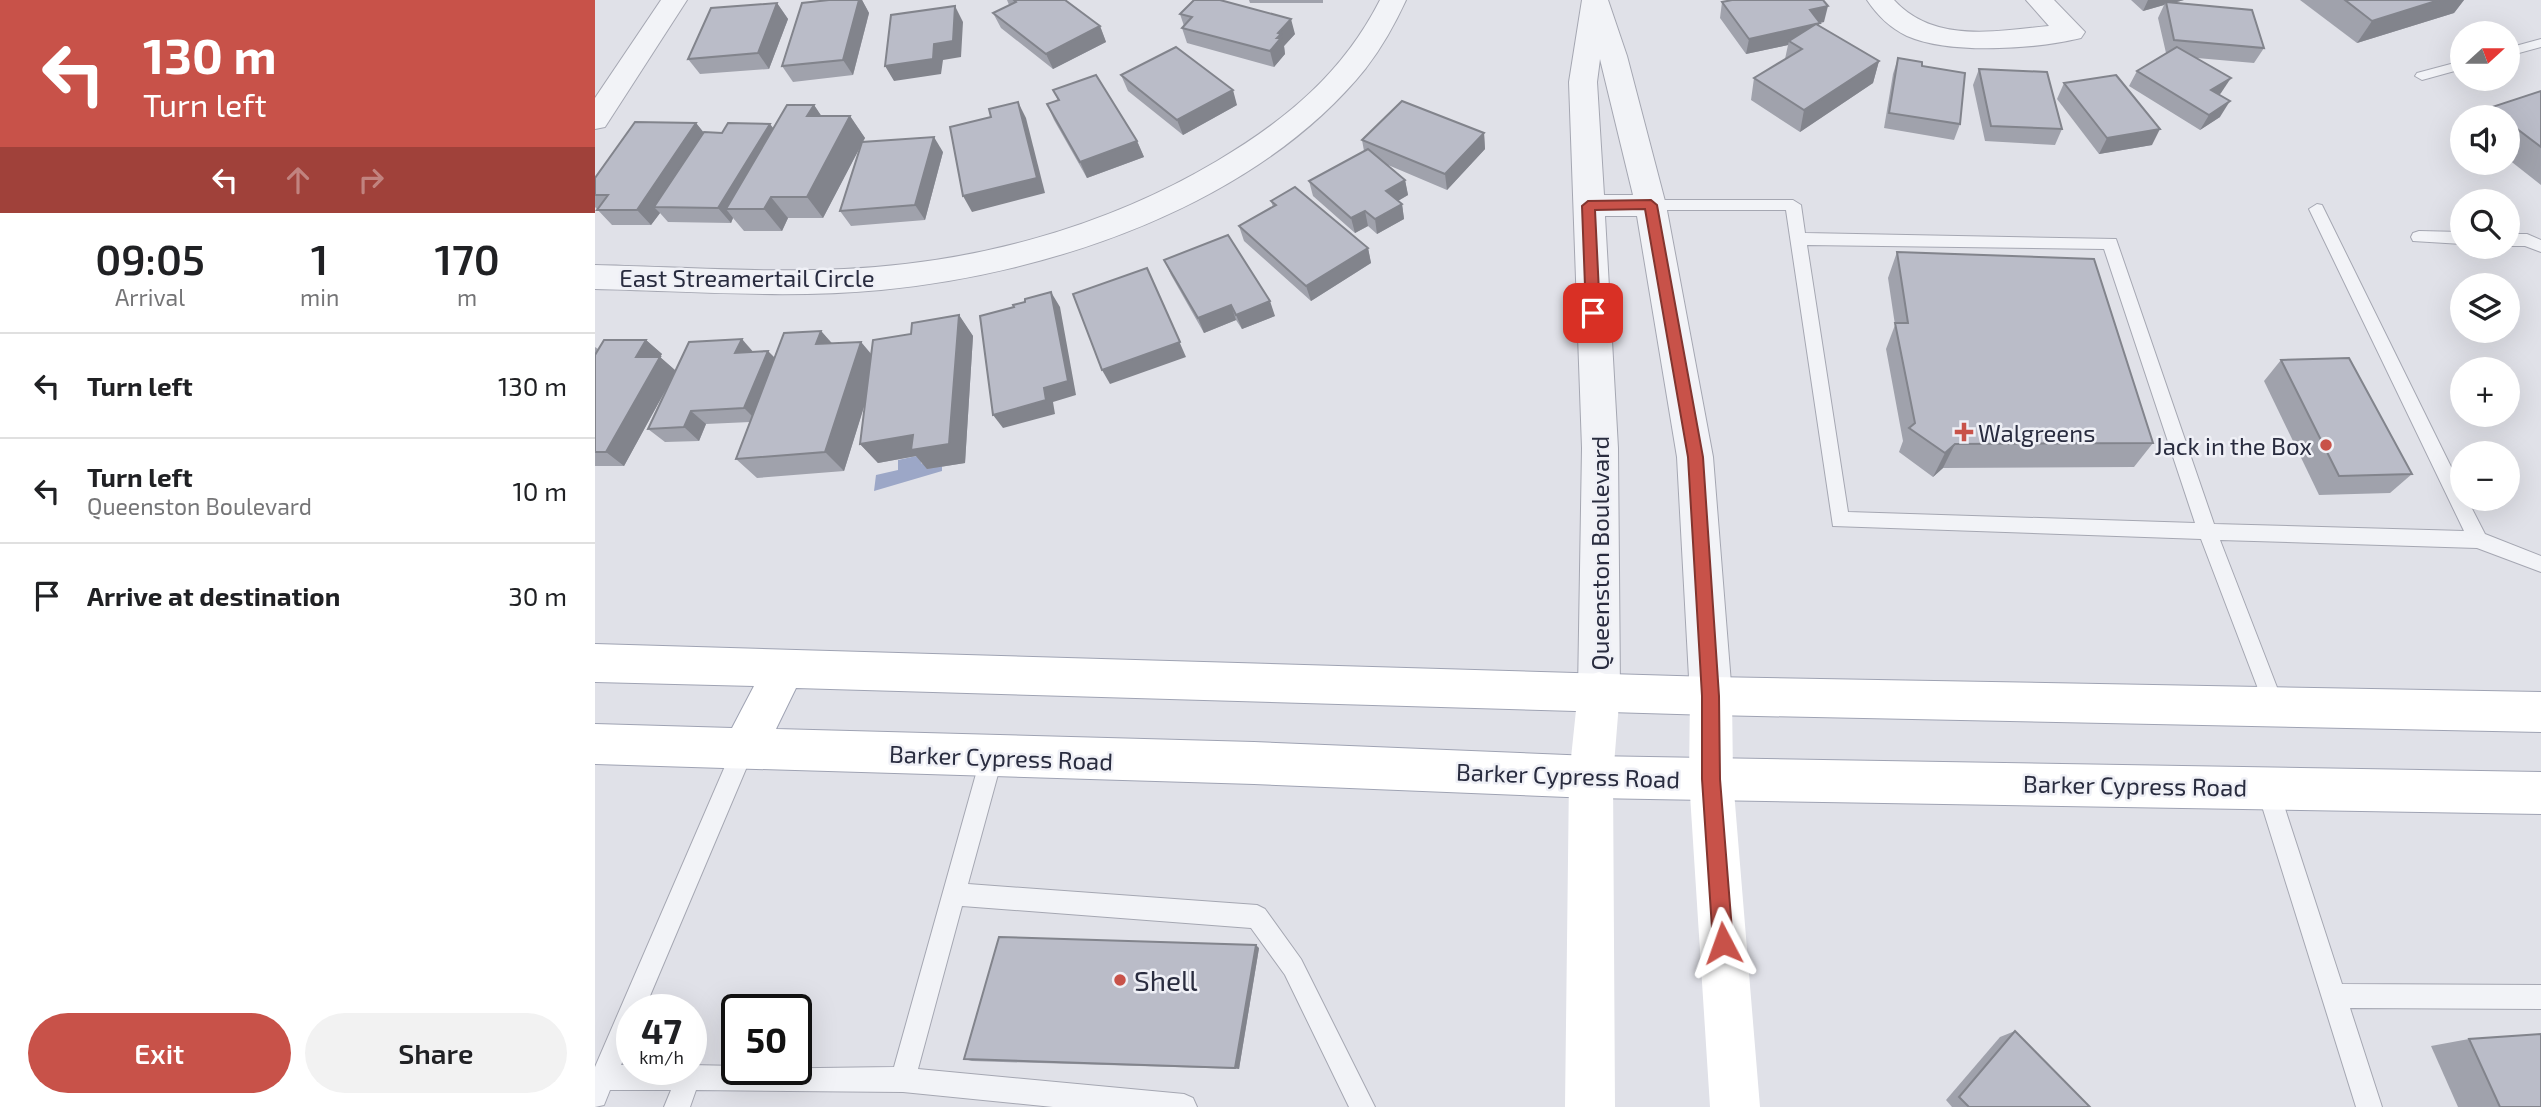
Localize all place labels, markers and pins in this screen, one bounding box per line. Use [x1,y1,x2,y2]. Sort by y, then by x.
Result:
pin [1563,283,1623,343]
place label: Walgreens [1978,418,2095,447]
marker: Walgreens [1956,424,1972,440]
place label: Jack in the Box [2155,431,2312,460]
marker: Jack in the Box [2318,437,2334,453]
place label: Shell [1134,963,1198,997]
marker: Shell [1112,972,1128,988]

